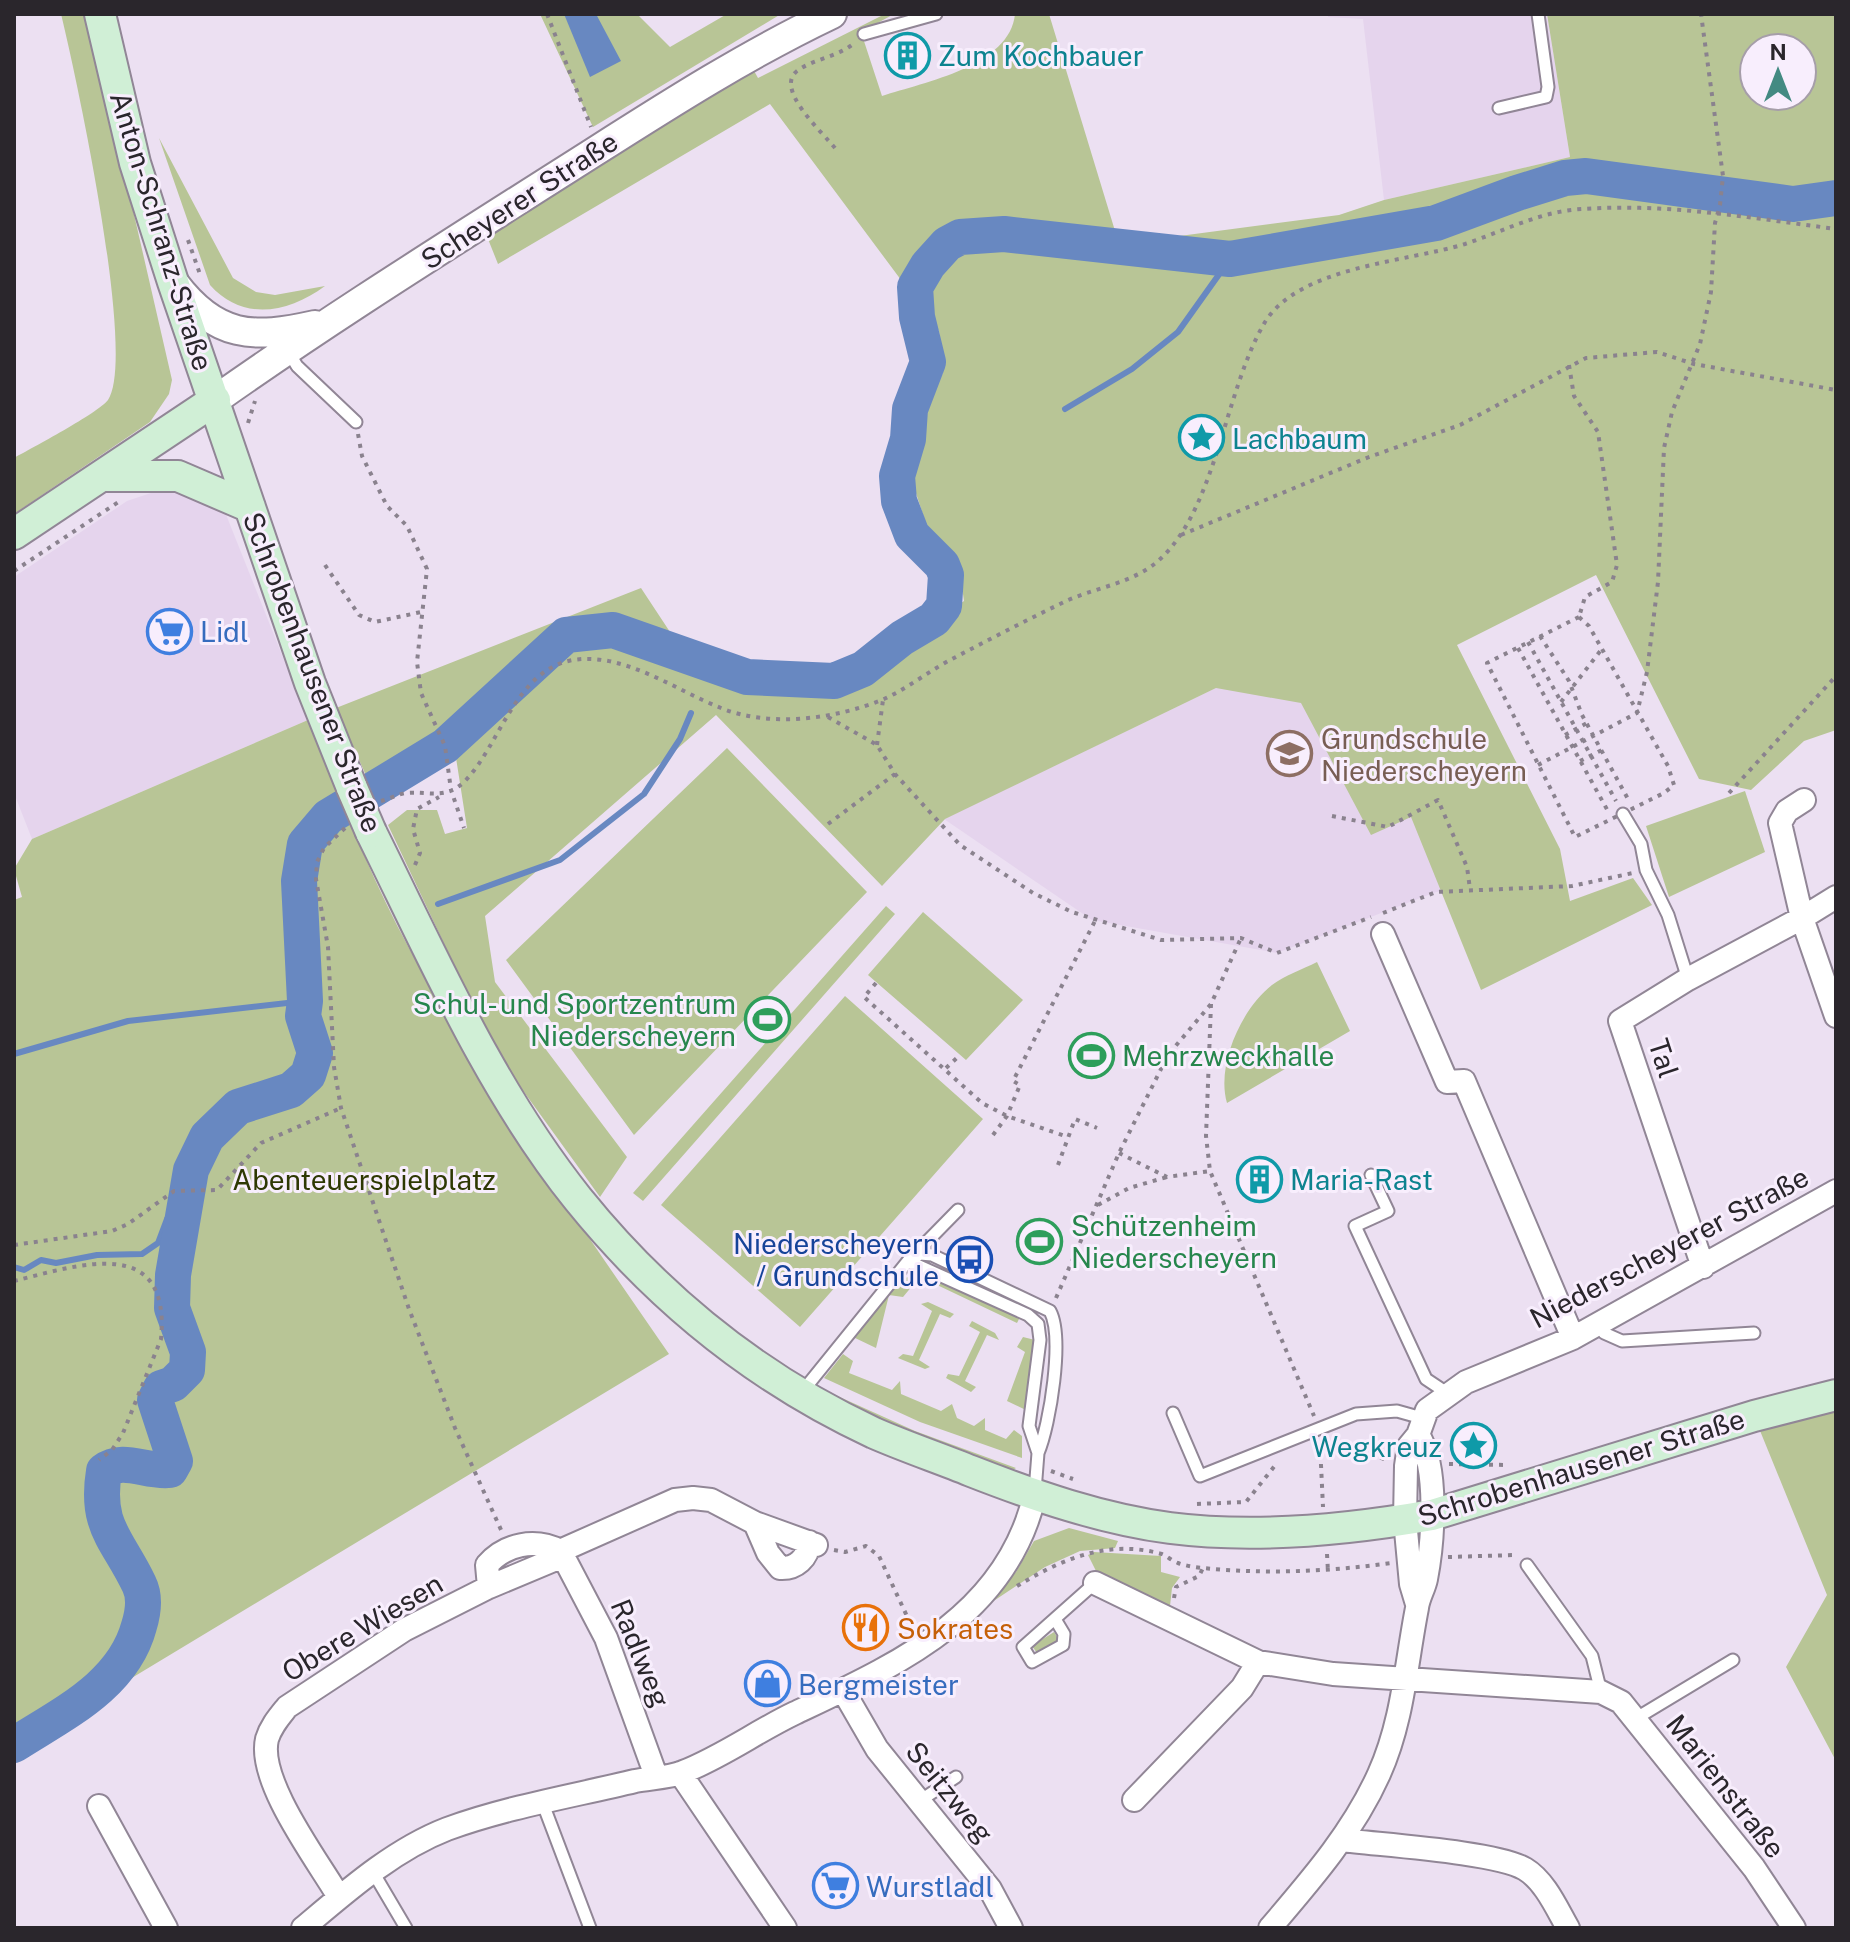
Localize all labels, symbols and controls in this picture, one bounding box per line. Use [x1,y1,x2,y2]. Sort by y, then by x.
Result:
building icon: Zum Kochbauer [883,31,931,79]
north arrow [1738,32,1818,112]
place label: Zum Kochbauer [938,39,1144,72]
text: N [1769,39,1787,65]
street label: Anton-Schranz-Straße [104,88,220,374]
street label: Scheyerer Straße [414,124,624,276]
place icon: Lachbaum [1177,414,1225,462]
place label: Lachbaum [1232,422,1367,455]
street label: Schrobenhausener Straße [237,507,389,837]
supermarket icon: Lidl [145,607,193,655]
place label: Lidl [200,615,248,648]
place label: Grundschule Niederscheyern [1321,722,1527,787]
school or university icon: Grundschule Niederscheyern [1266,730,1314,778]
place label: Schul- und Sportzentrum Niederscheyern [413,987,736,1052]
sports icon: Schul- und Sportzentrum Niederscheyern [743,995,791,1043]
sports icon: Mehrzweckhalle [1067,1031,1115,1079]
street label: Tal [1642,1034,1686,1082]
place label: Mehrzweckhalle [1122,1039,1334,1072]
building icon: Maria-Rast [1235,1155,1283,1203]
street label: Niederscheyerer Straße [1524,1160,1814,1334]
park label: Abenteuerspielplatz [232,1163,496,1196]
place label: Maria-Rast [1290,1163,1433,1196]
place label: Schützenheim Niederscheyern [1071,1209,1277,1274]
sports icon: Schützenheim Niederscheyern [1016,1217,1064,1265]
place label: Niederscheyern / Grundschule [733,1227,939,1292]
bus stop icon: Niederscheyern / Grundschule [946,1235,994,1283]
street label: Schrobenhausener Straße [1413,1401,1749,1533]
place icon: Wegkreuz [1449,1422,1497,1470]
place label: Wegkreuz [1311,1430,1442,1463]
street label: Obere Wiesen [276,1566,448,1688]
street label: Radlweg [604,1594,678,1712]
restaurant icon: Sokrates [842,1604,890,1652]
place label: Sokrates [897,1612,1013,1645]
shop icon: Bergmeister [743,1660,791,1708]
place label: Bergmeister [798,1668,959,1701]
street label: Marienstraße [1660,1708,1792,1864]
street label: Seitzweg [899,1735,1001,1849]
supermarket icon: Wurstladl [811,1862,859,1910]
place label: Wurstladl [866,1870,994,1903]

